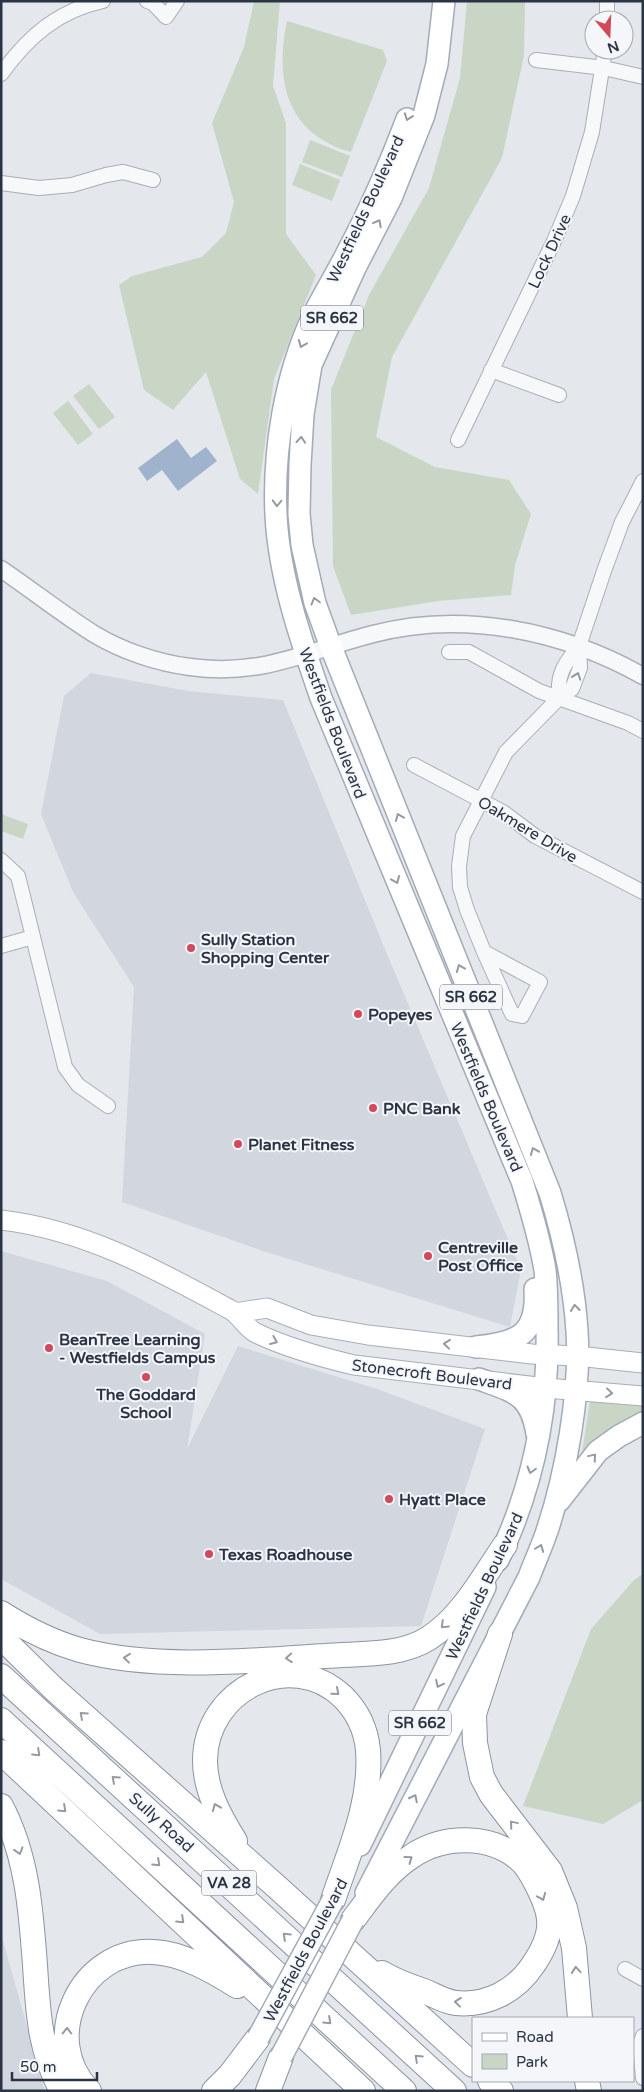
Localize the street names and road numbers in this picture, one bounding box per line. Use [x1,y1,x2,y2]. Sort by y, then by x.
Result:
street label: Westfields Boulevard [323,133,409,286]
street label: Lock Drive [524,211,576,292]
road number: SR 662 [301,306,363,330]
street label: Westfields Boulevard [294,645,370,802]
street label: Oakmere Drive [474,792,581,867]
road number: SR 662 [440,984,502,1010]
street label: Westfields Boulevard [446,1020,527,1175]
street label: Stonecroft Boulevard [351,1355,513,1395]
street label: Westfields Boulevard [442,1510,528,1663]
road number: SR 662 [389,1710,451,1736]
street label: Sully Road [125,1788,198,1857]
road number: VA 28 [202,1870,256,1896]
street label: Westfields Boulevard [259,1875,352,2026]

